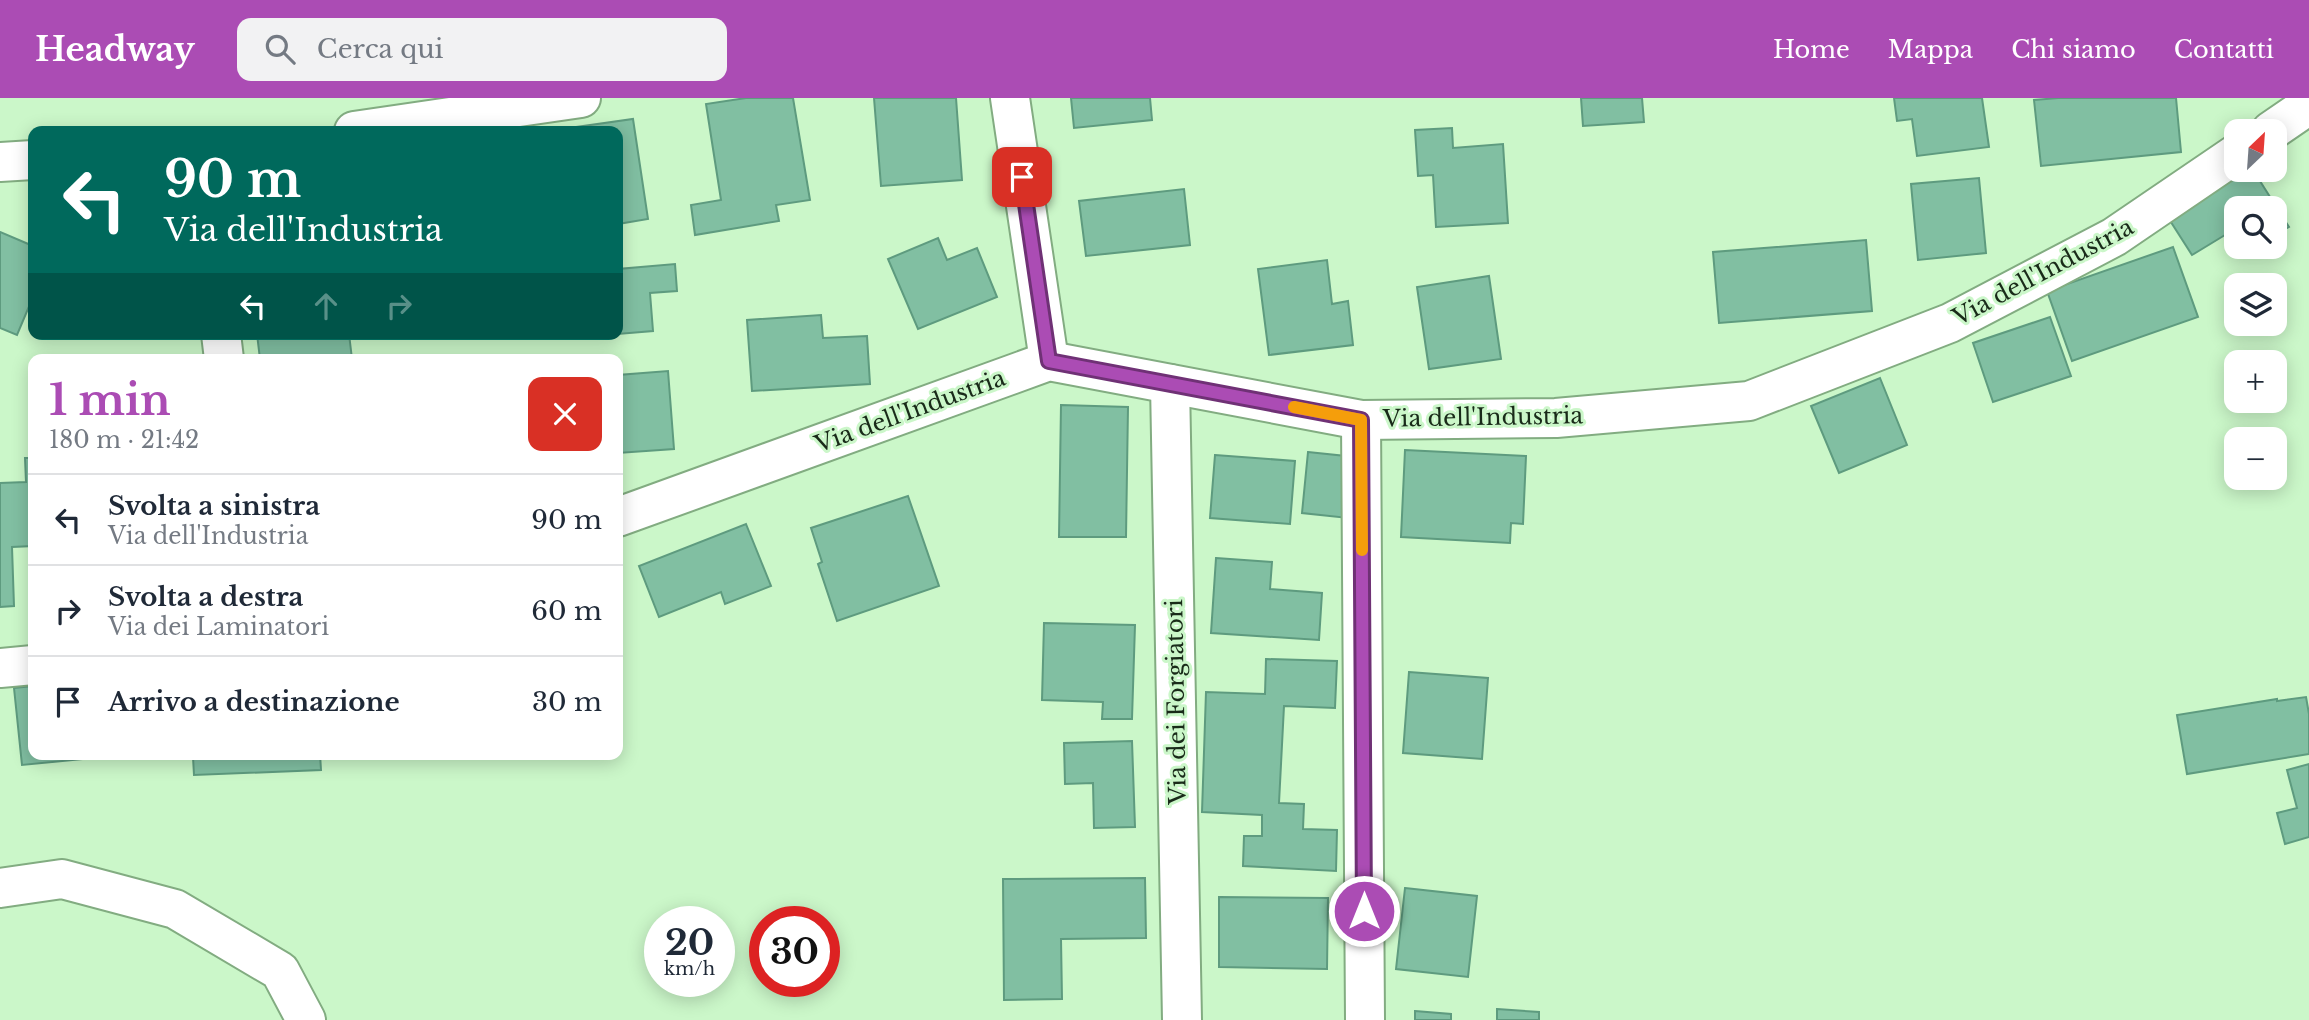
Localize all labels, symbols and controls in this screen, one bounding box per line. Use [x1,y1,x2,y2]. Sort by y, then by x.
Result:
search box [237,18,727,81]
text: Headway [35,29,195,70]
icon: search [261,30,299,68]
text: Cerca qui [317,33,443,65]
text: Home [1773,35,1850,64]
text: Mappa [1888,35,1973,64]
text: Chi siamo [2011,35,2136,64]
text: Contatti [2174,35,2274,64]
north arrow [2224,119,2287,182]
map controls [2224,119,2287,490]
pin [992,147,1052,207]
text: 90 m [164,149,301,210]
icon: left [49,154,140,245]
icon: arrive [1003,158,1041,196]
button: search [2224,196,2287,259]
text: Via dell'Industria [164,210,443,250]
street label: Via dell'Industria [1947,212,2138,332]
button: layers [2224,273,2287,336]
icon: left [234,287,272,325]
icon: ahead [307,287,345,325]
icon: right [380,287,418,325]
button: + [2224,350,2287,413]
street label: Via dell'Industria [810,363,1009,459]
text: 1 min [49,374,171,426]
button: close [528,377,602,451]
street label: Via dell'Industria [1382,401,1584,433]
text: 180 m · 21:42 [49,426,199,454]
button: − [2224,427,2287,490]
text: Svolta a sinistra [108,490,320,522]
icon: left [49,501,87,539]
text: 90 m [531,504,602,536]
text: Via dell'Industria [108,522,308,550]
text: Svolta a destra [108,581,304,613]
icon: right [49,592,87,630]
text: 60 m [531,595,602,627]
street label: Via dei Forgiatori [1160,599,1192,806]
text: Via dei Laminatori [108,613,329,641]
icon: arrive [49,683,87,721]
text: Arrivo a destinazione [108,686,400,718]
text: 30 m [532,686,602,718]
position arrow [1327,874,1401,948]
speed limit sign: 30 [749,906,840,997]
text: 20 [665,921,714,964]
text: km/h [664,958,715,980]

